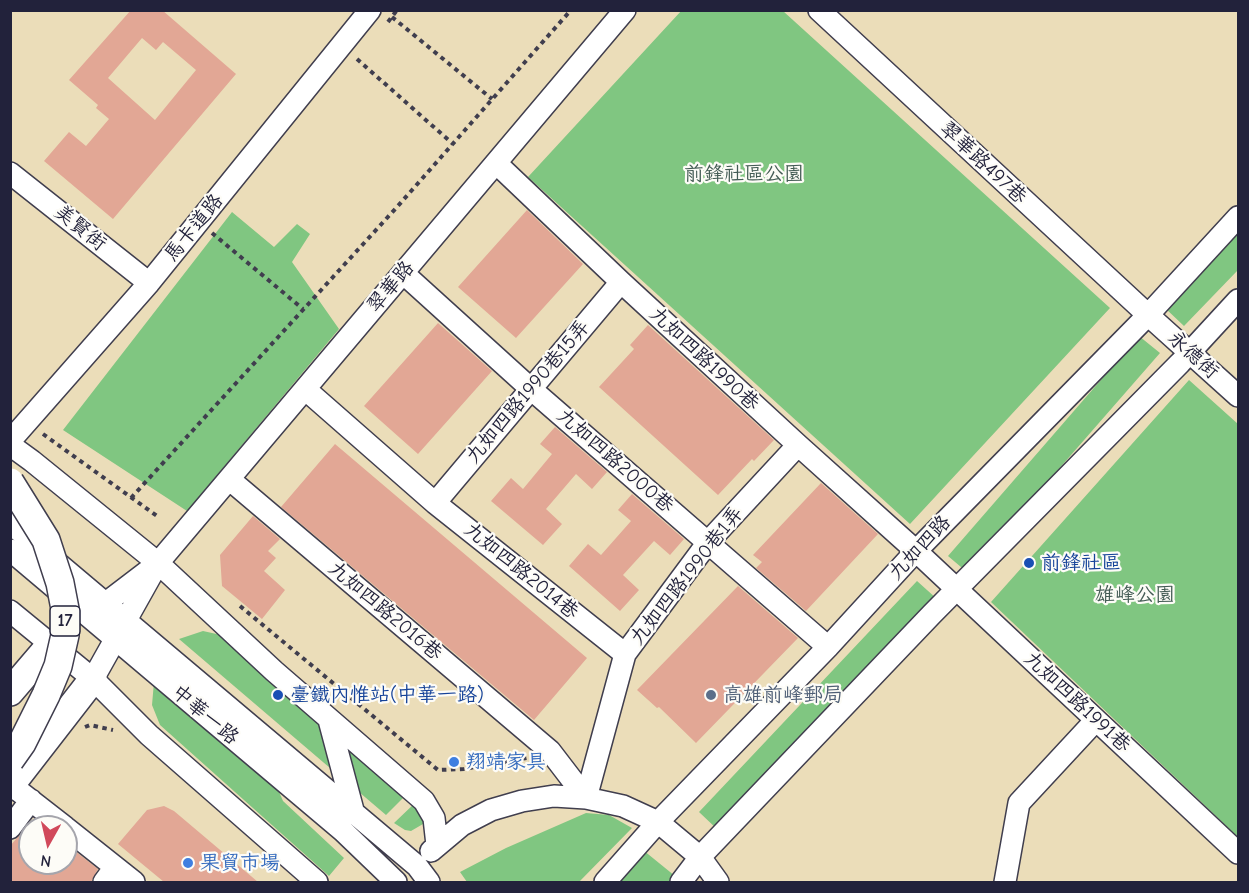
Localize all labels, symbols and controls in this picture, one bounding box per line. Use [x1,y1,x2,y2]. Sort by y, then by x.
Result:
street label: 翠華路497巷 [935,117,1031,209]
park label: 前鋒社區公園 [684,162,804,186]
street label: 馬卡道路 [160,189,228,267]
street label: 美賢街 [49,200,111,256]
street label: 翠華路 [363,256,419,318]
street label: 九如四路1990巷 [644,302,764,416]
street label: 九如四路1990巷15弄 [461,315,595,469]
street label: 永德街 [1163,326,1223,384]
street label: 九如四路2000巷 [552,404,678,518]
street label: 九如四路1990巷1弄 [625,502,749,650]
street label: 九如四路 [884,511,956,585]
street label: 九如四路2014巷 [459,518,583,624]
place label: 前鋒社區 [1041,551,1121,575]
street label: 九如四路2016巷 [323,556,447,666]
marker: 前鋒社區 [1022,556,1036,570]
park label: 雄峰公園 [1095,583,1175,607]
road number: 17 [50,606,80,636]
street label: 九如四路1991巷 [1019,646,1135,758]
street label: 中華一路 [167,680,243,750]
place label: 臺鐵內惟站(中華一路) [290,683,484,707]
place label: 高雄前峰郵局 [723,683,843,707]
marker: 臺鐵內惟站(中華一路) [271,688,285,702]
marker: 高雄前峰郵局 [704,688,718,702]
place label: 翔靖家具 [466,750,546,774]
marker: 翔靖家具 [447,755,461,769]
north arrow [18,815,78,875]
text: N [39,851,52,870]
place label: 果貿市場 [200,851,280,875]
marker: 果貿市場 [181,856,195,870]

